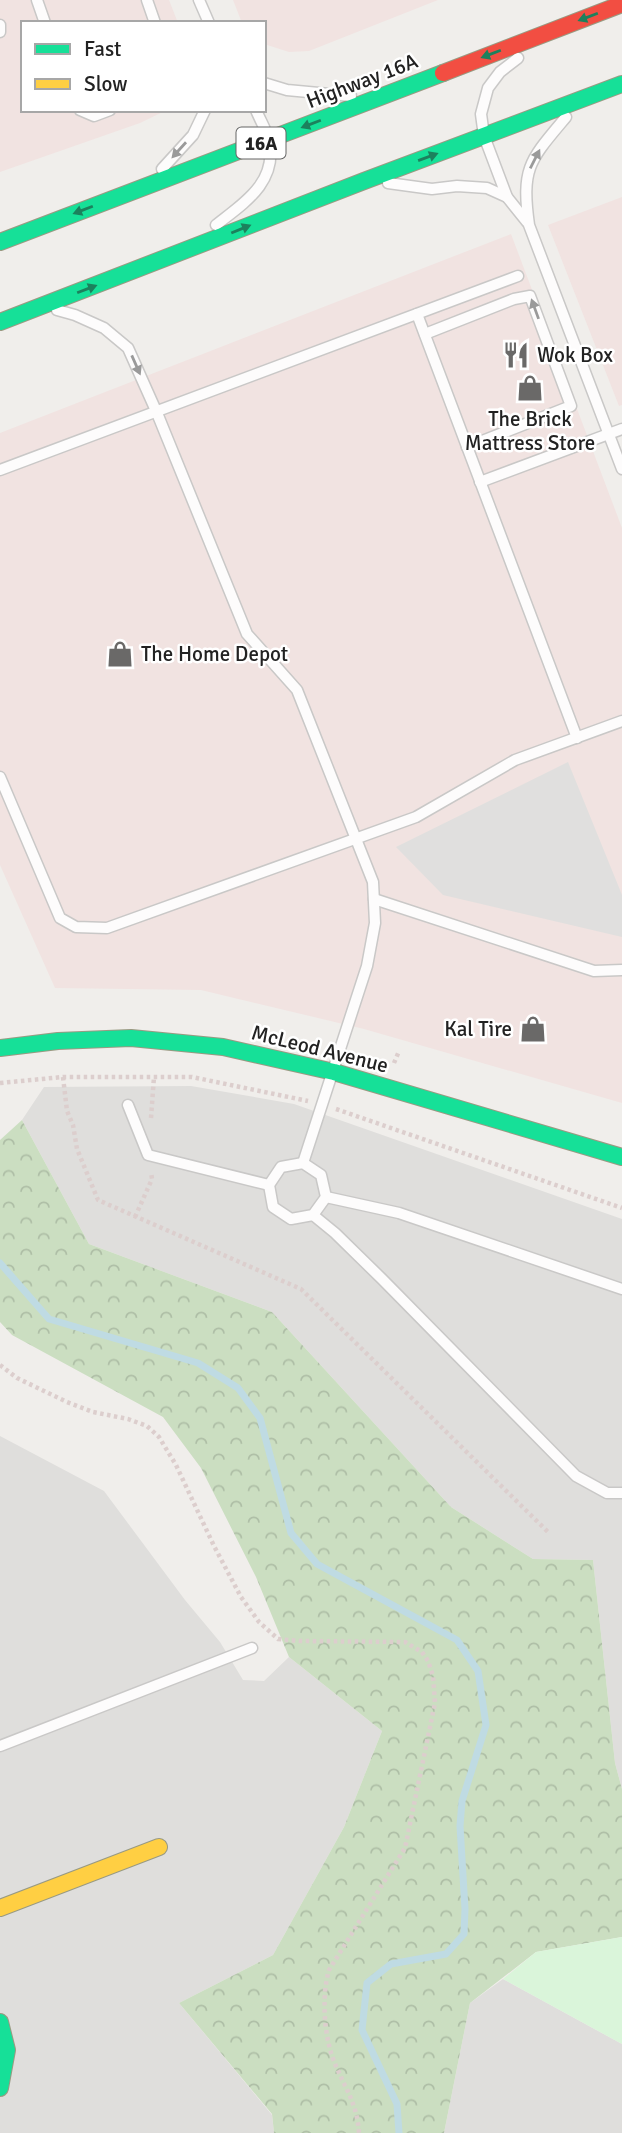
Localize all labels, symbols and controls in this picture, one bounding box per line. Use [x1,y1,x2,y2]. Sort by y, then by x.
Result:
one-way arrow [578,11,599,22]
legend [21,21,266,112]
text: Fast [84,36,121,62]
street label: Highway 16A [303,48,422,114]
one-way arrow [480,49,501,60]
text: Slow [84,71,128,97]
one-way arrow [300,118,321,129]
road number: 16A [236,127,286,158]
one-way arrow [171,141,187,159]
one-way arrow [528,148,540,168]
one-way arrow [418,151,439,162]
one-way arrow [72,205,93,216]
one-way arrow [231,224,252,235]
one-way arrow [76,283,97,294]
one-way arrow [529,298,540,319]
restaurant icon: Wok Box [501,340,531,370]
place label: Wok Box [537,342,613,368]
one-way arrow [130,355,141,375]
shop icon: The Brick Mattress Store [515,373,545,403]
place label: The Brick Mattress Store [465,406,595,456]
shop icon: The Home Depot [105,639,135,669]
place label: The Home Depot [141,641,288,667]
shop icon: Kal Tire [518,1014,548,1044]
place label: Kal Tire [444,1016,512,1042]
street label: McLeod Avenue [249,1019,391,1079]

